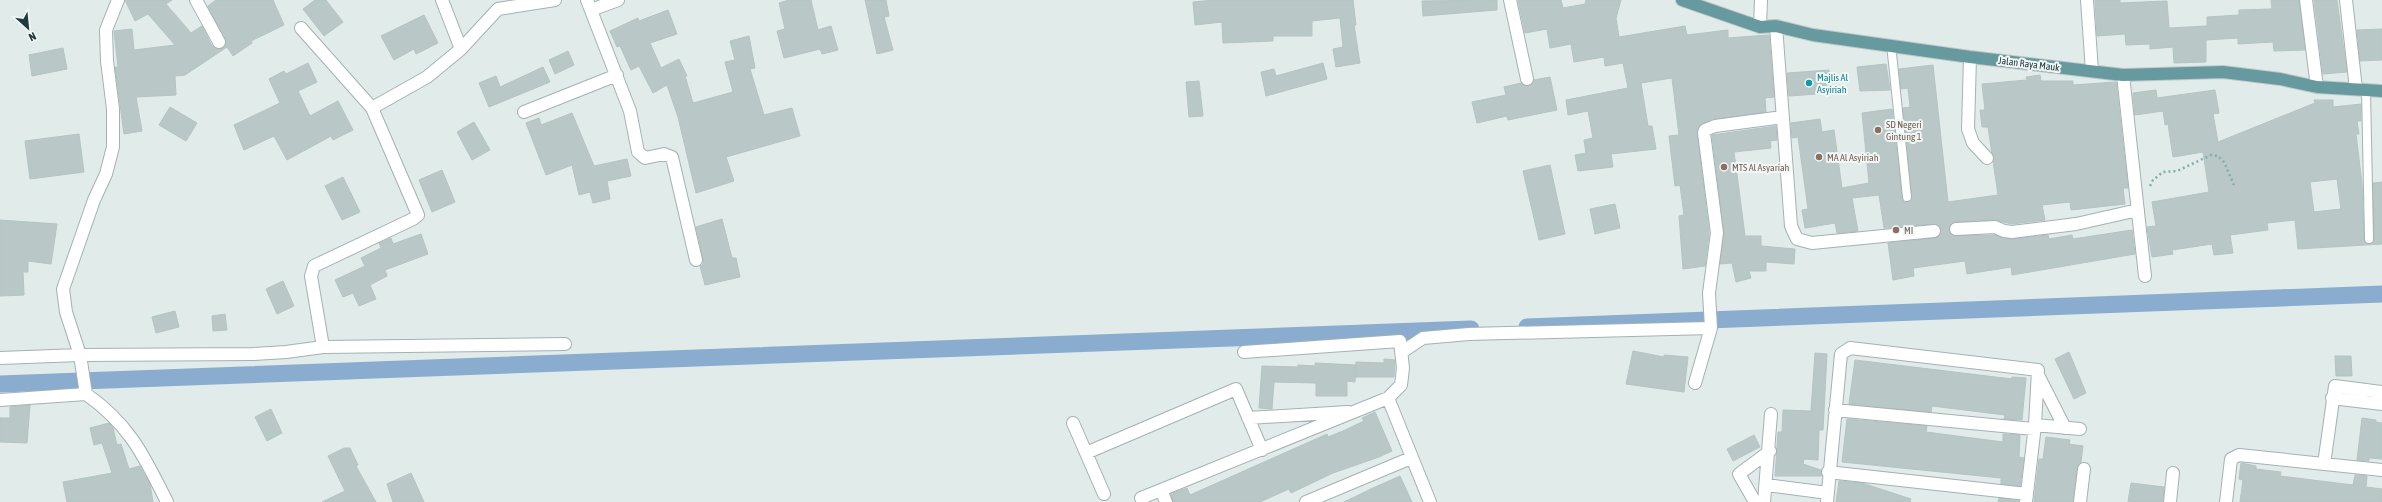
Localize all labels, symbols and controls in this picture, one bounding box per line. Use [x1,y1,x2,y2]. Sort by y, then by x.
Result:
north arrow [8,8,48,48]
text: N [27,30,38,44]
street label: Jalan Raya Mauk [1998,55,2061,73]
place label: Majlis Al Asyiriah [1817,72,1848,95]
marker: Majlis Al Asyiriah [1804,78,1814,88]
place label: SD Negeri Gintung 1 [1886,119,1922,142]
marker: SD Negeri Gintung 1 [1873,125,1883,135]
marker: MA Al Asyiriah [1814,152,1824,162]
place label: MA Al Asyiriah [1827,152,1879,163]
marker: MTS Al Asyariah [1719,162,1729,172]
place label: MTS Al Asyariah [1732,162,1790,173]
marker: MI [1891,225,1901,235]
place label: MI [1904,225,1913,236]

